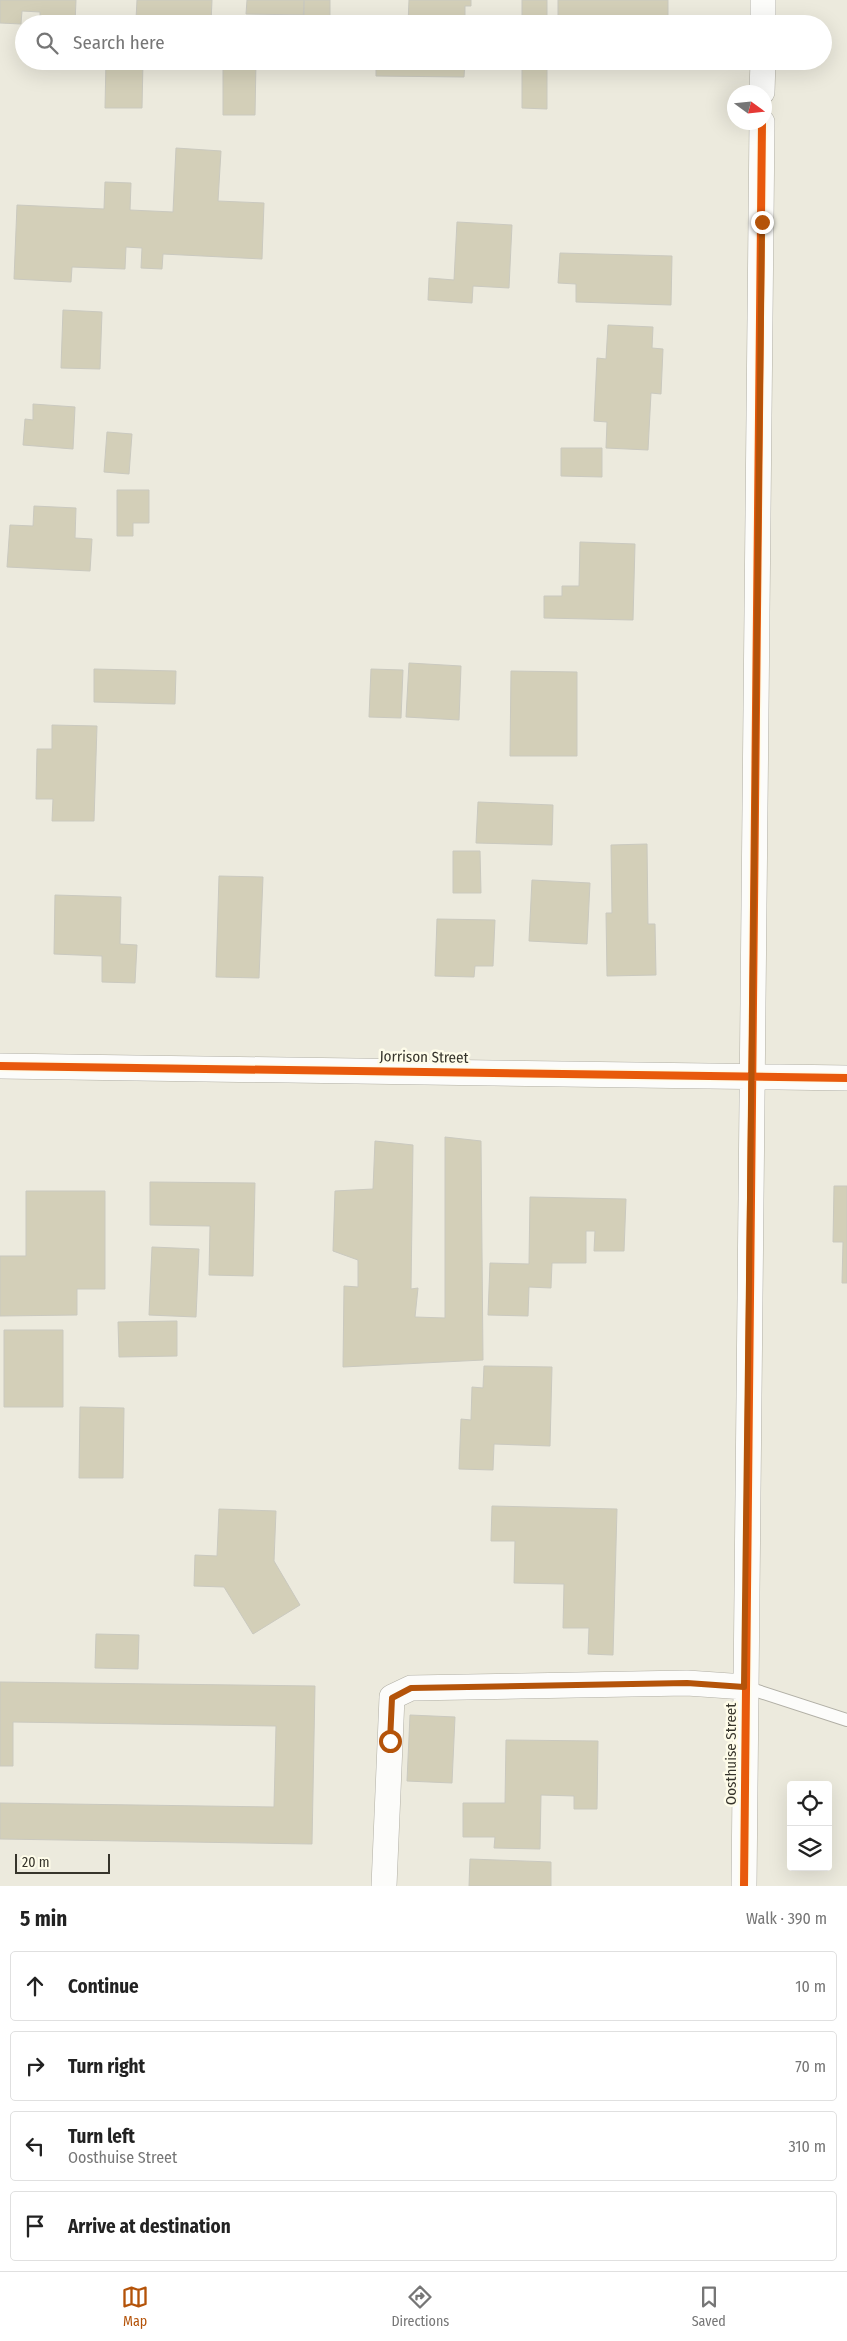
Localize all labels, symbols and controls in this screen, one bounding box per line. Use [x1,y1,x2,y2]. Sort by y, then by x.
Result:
search box [15,15,832,70]
icon: search [33,29,61,57]
text: Search here [73,31,165,54]
north arrow [727,85,772,130]
route end [751,211,774,234]
street label: Jorrison Street [379,1047,469,1067]
street label: Oosthuise Street [722,1703,740,1805]
route start [379,1730,402,1753]
map controls [787,1781,832,1871]
button: locate [787,1781,832,1826]
button: layers [787,1826,832,1871]
scale bar [15,1851,110,1874]
text: 20 m [22,1854,50,1871]
text: 5 min [20,1906,67,1932]
text: Walk · 390 m [746,1909,827,1928]
icon: ahead [21,1972,49,2000]
text: Continue [68,1975,139,1998]
text: 10 m [795,1977,826,1996]
icon: right [21,2052,49,2080]
text: Turn right [68,2055,145,2078]
text: 70 m [795,2057,826,2076]
text: Turn left [68,2125,135,2148]
icon: left [21,2132,49,2160]
text: 310 m [789,2137,826,2156]
text: Oosthuise Street [68,2148,177,2167]
icon: arrive [21,2212,49,2240]
text: Arrive at destination [68,2215,231,2238]
tab: Map [121,2283,149,2330]
tab: Directions [391,2283,449,2330]
tab: Saved [692,2283,726,2330]

